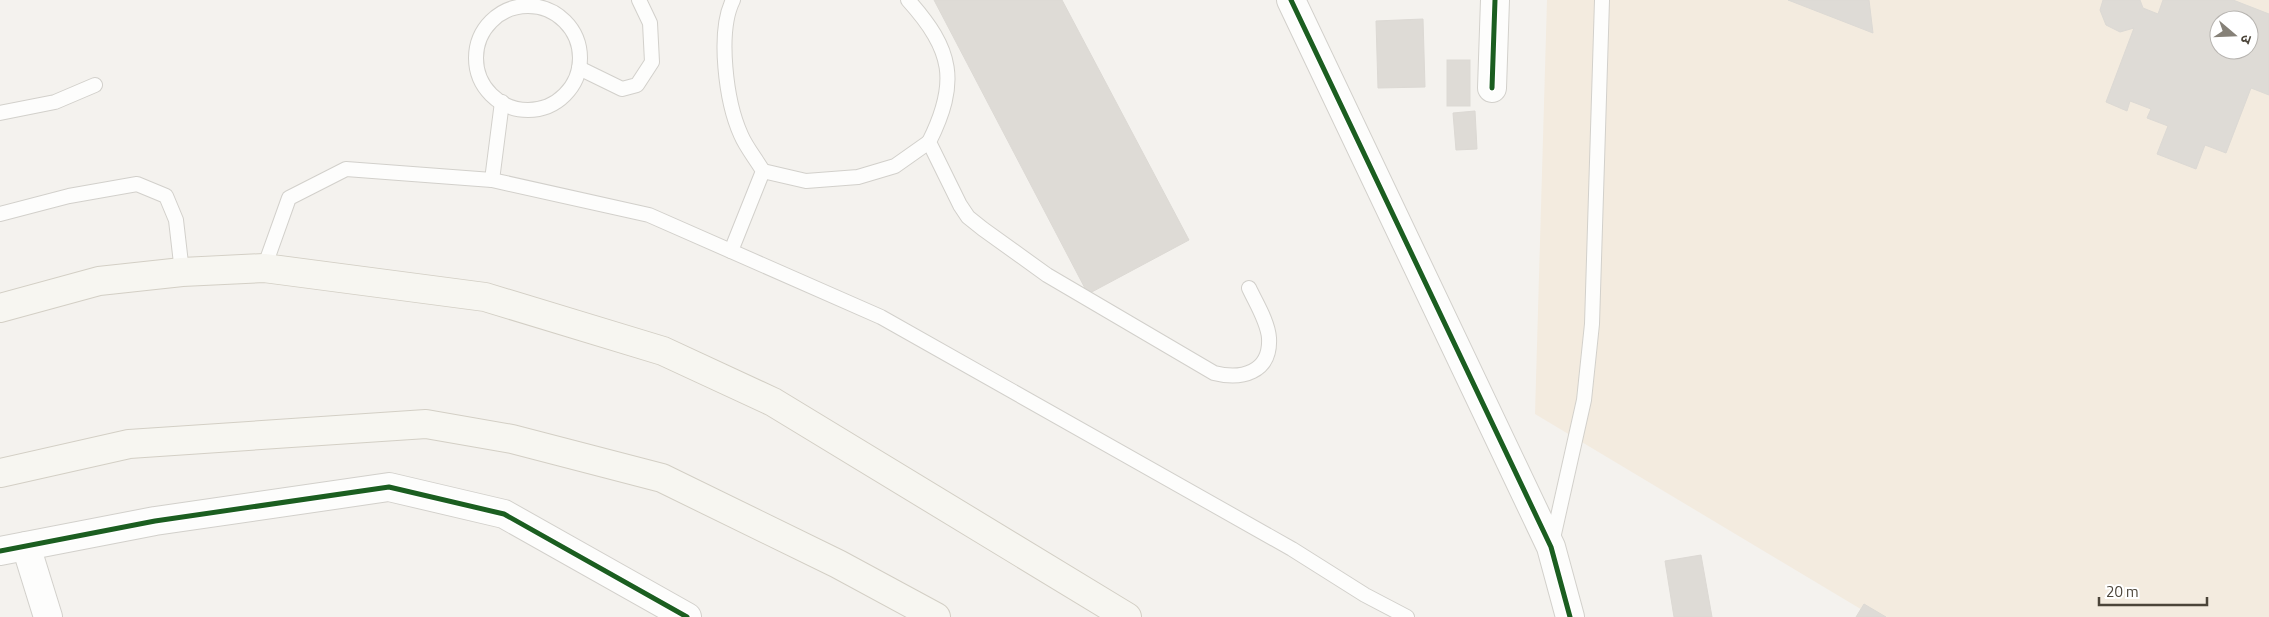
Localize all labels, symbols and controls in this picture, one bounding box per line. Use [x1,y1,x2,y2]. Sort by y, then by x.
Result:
north arrow [2209,10,2259,60]
text: उ [2235,32,2258,47]
scale bar [2099,574,2206,606]
text: 20 m [2106,580,2139,603]

